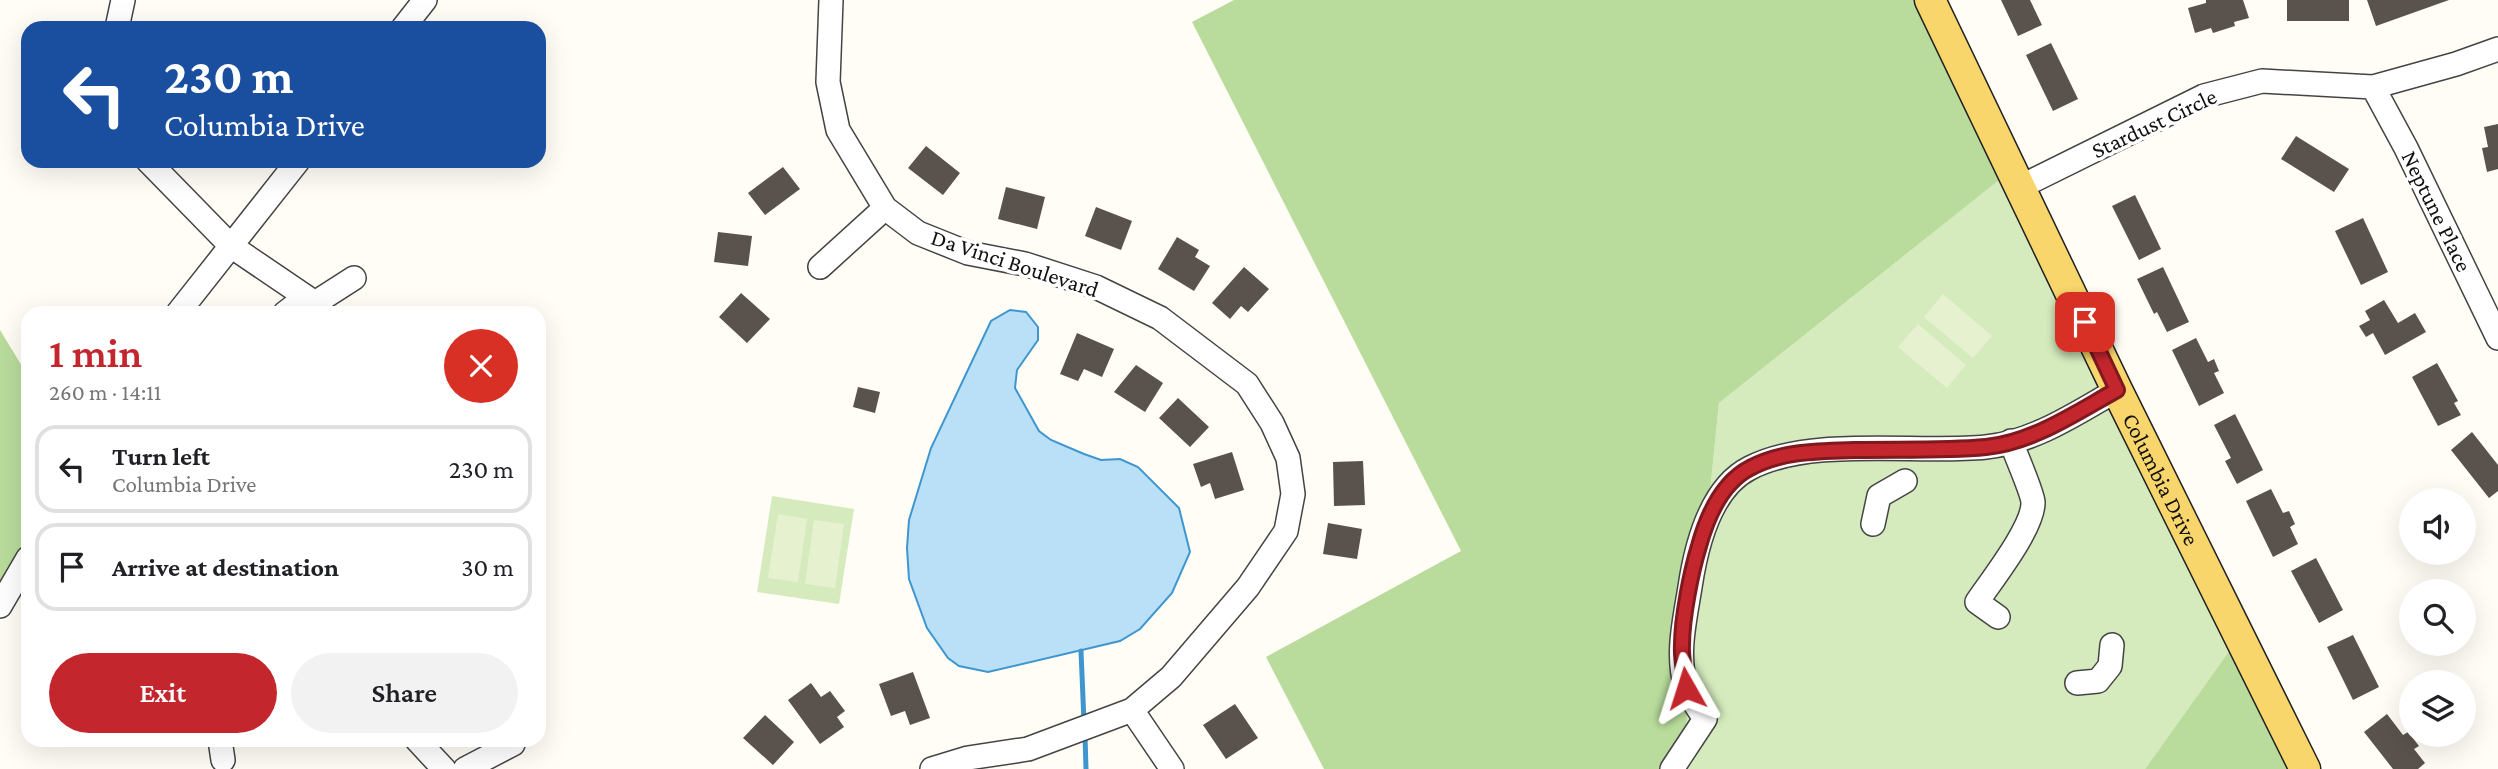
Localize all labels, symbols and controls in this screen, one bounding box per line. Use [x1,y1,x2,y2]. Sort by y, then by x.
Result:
icon: left [49,49,140,140]
text: 230 m [164,49,294,104]
street label: Stardust Circle [2087,83,2221,163]
text: Columbia Drive [164,107,365,143]
street label: Neptune Place [2396,146,2478,276]
street label: Da Vinci Boulevard [928,224,1102,302]
pin [2055,292,2115,352]
icon: arrive [2066,303,2104,341]
text: 1 min [49,329,142,376]
button: close [444,329,518,403]
text: 260 m · 14:11 [49,379,162,405]
street label: Columbia Drive [2117,409,2205,550]
text: Turn left [112,442,210,471]
icon: left [53,450,91,488]
text: 230 m [449,455,514,484]
text: Columbia Drive [112,471,256,497]
map controls [2399,488,2476,747]
button: sound [2399,488,2476,565]
icon: arrive [53,548,91,586]
text: Arrive at destination [112,553,339,582]
text: 30 m [461,553,514,582]
button: search [2399,579,2476,656]
position arrow [1649,651,1723,725]
button: Exit [49,653,277,733]
button: Share [291,653,518,733]
button: layers [2399,670,2476,747]

